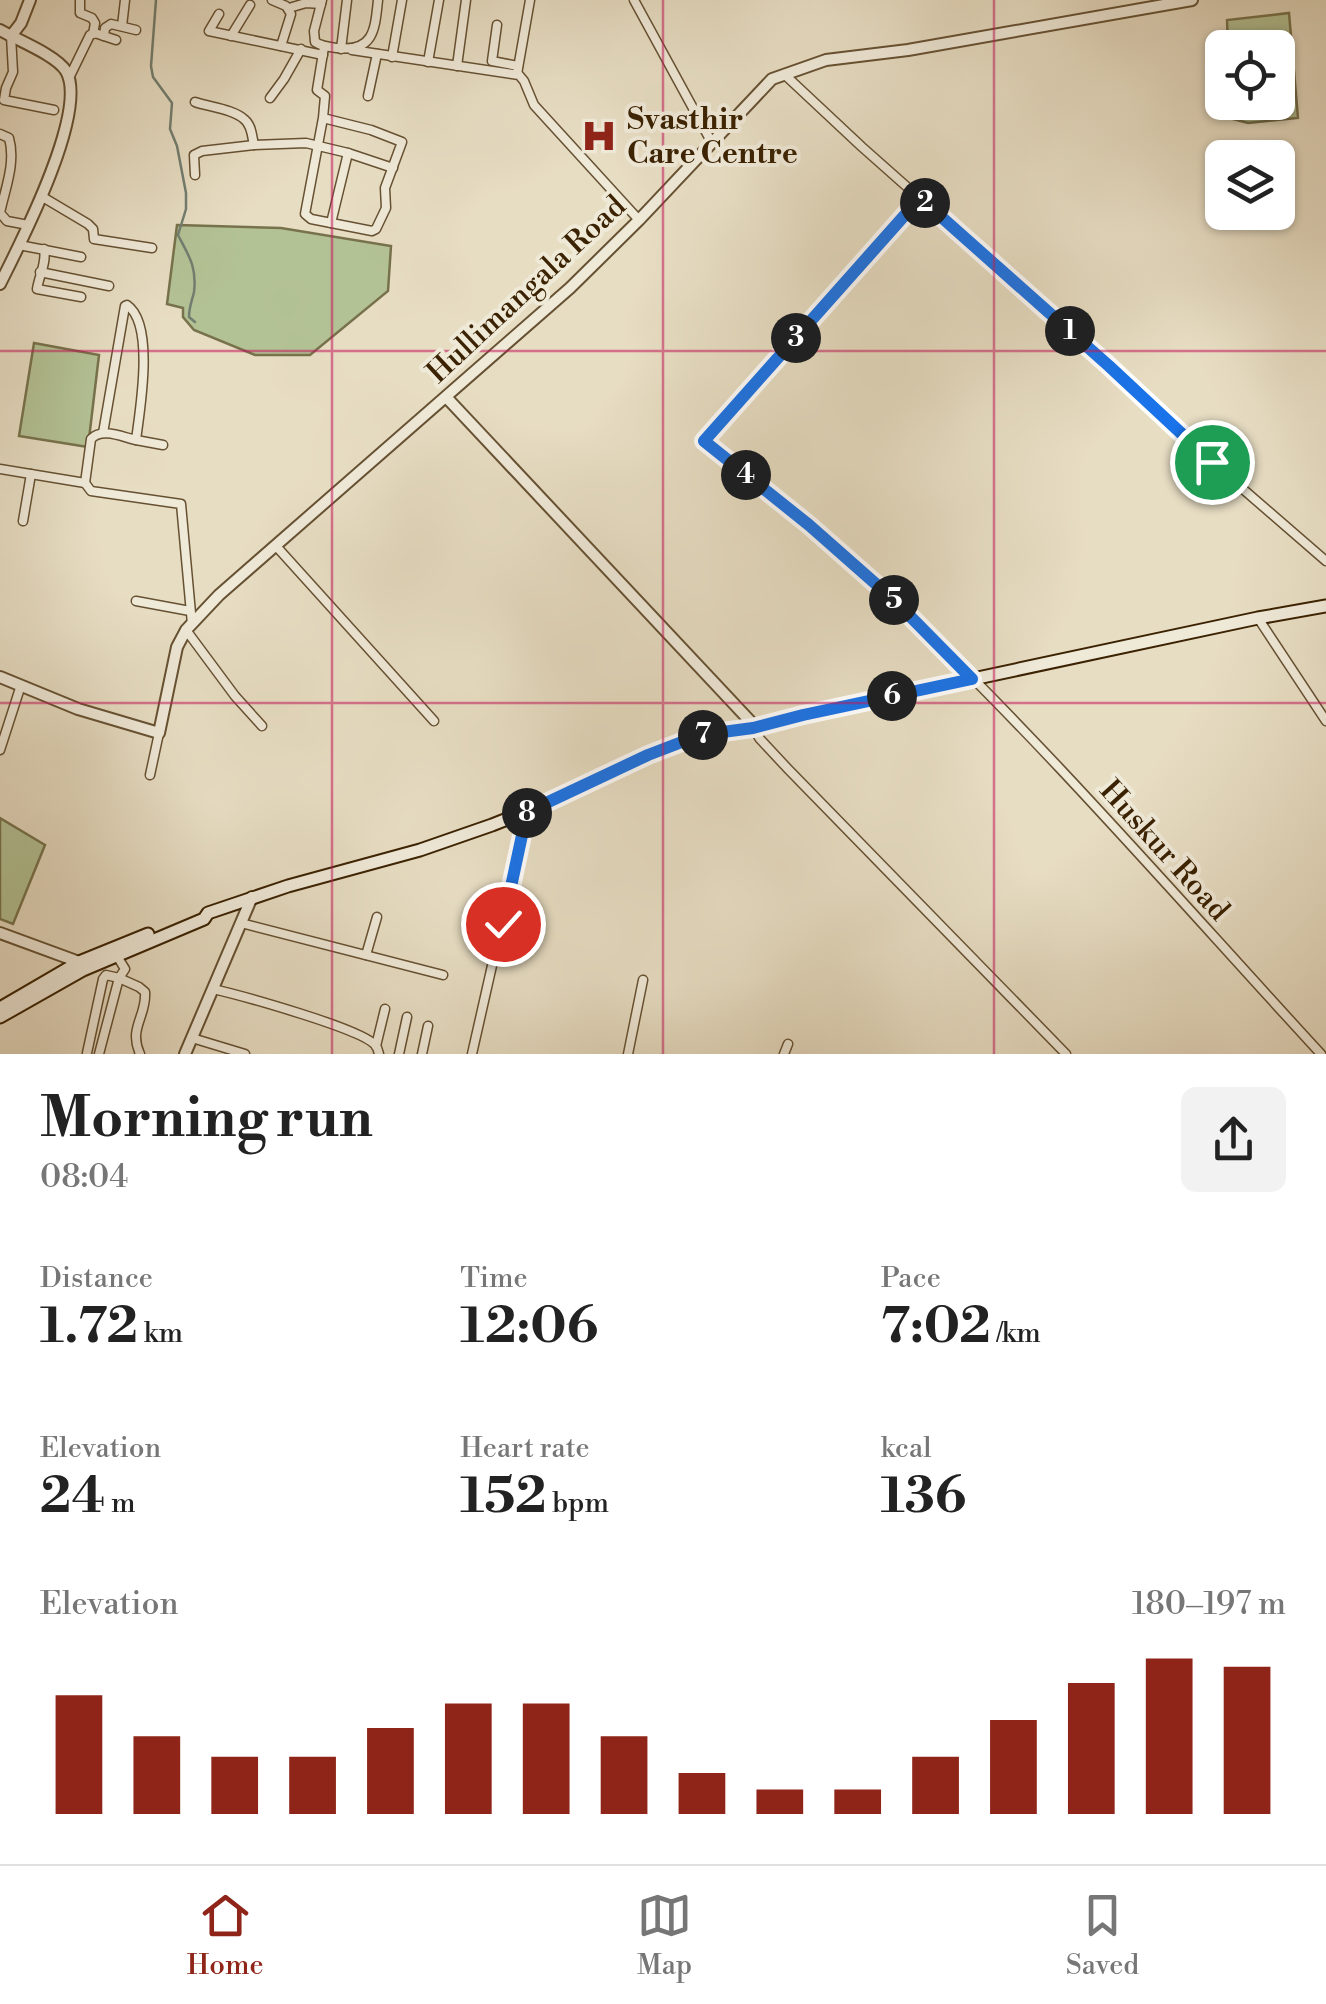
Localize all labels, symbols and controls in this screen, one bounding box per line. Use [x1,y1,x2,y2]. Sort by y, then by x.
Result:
map controls [1205,30,1295,230]
button: locate [1205,30,1295,120]
place label: Svasthir Care Centre [627,101,798,173]
hospital icon: Svasthir Care Centre [580,117,618,155]
button: layers [1205,140,1295,230]
pin: 2 [900,178,950,228]
text: 2 [916,185,934,220]
street label: Hullimangala Road [419,188,634,392]
pin: 1 [1045,306,1095,356]
pin: 3 [771,313,821,363]
text: 1 [1063,313,1077,348]
text: 3 [788,320,804,355]
pin [1170,420,1255,505]
icon: arrive [1185,435,1240,490]
pin: 4 [721,450,771,500]
text: 4 [737,457,755,492]
pin: 5 [869,575,919,625]
text: 5 [885,582,903,617]
pin: 6 [867,671,917,721]
text: 6 [883,678,901,713]
pin: 7 [678,710,728,760]
text: 7 [695,717,711,752]
street label: Huskur Road [1091,772,1237,929]
pin: 8 [502,788,552,838]
text: 8 [518,795,536,830]
pin [461,882,546,967]
icon: check [476,897,531,952]
text: Morning run [40,1085,373,1154]
button: share [1181,1087,1286,1192]
text: 08:04 [40,1157,128,1197]
text: Distance [40,1261,153,1296]
text: Time [460,1261,528,1296]
text: Pace [881,1261,941,1296]
text: 1.72 [40,1296,138,1358]
text: 12:06 [460,1296,598,1358]
text: 7:02 [881,1296,991,1358]
text: km [138,1316,183,1351]
text: /km [991,1316,1041,1351]
text: Elevation [40,1431,161,1466]
text: Heart rate [460,1431,590,1466]
text: kcal [881,1431,931,1466]
text: 24 [40,1466,105,1528]
text: 152 [460,1466,547,1528]
text: 136 [881,1466,966,1528]
text: m [105,1486,135,1521]
text: bpm [547,1486,609,1521]
text: Elevation [40,1584,179,1624]
text: 180–197 m [1132,1584,1286,1624]
tab: Home [187,1888,264,1983]
tab: Map [637,1888,692,1983]
tab: Saved [1066,1888,1139,1983]

